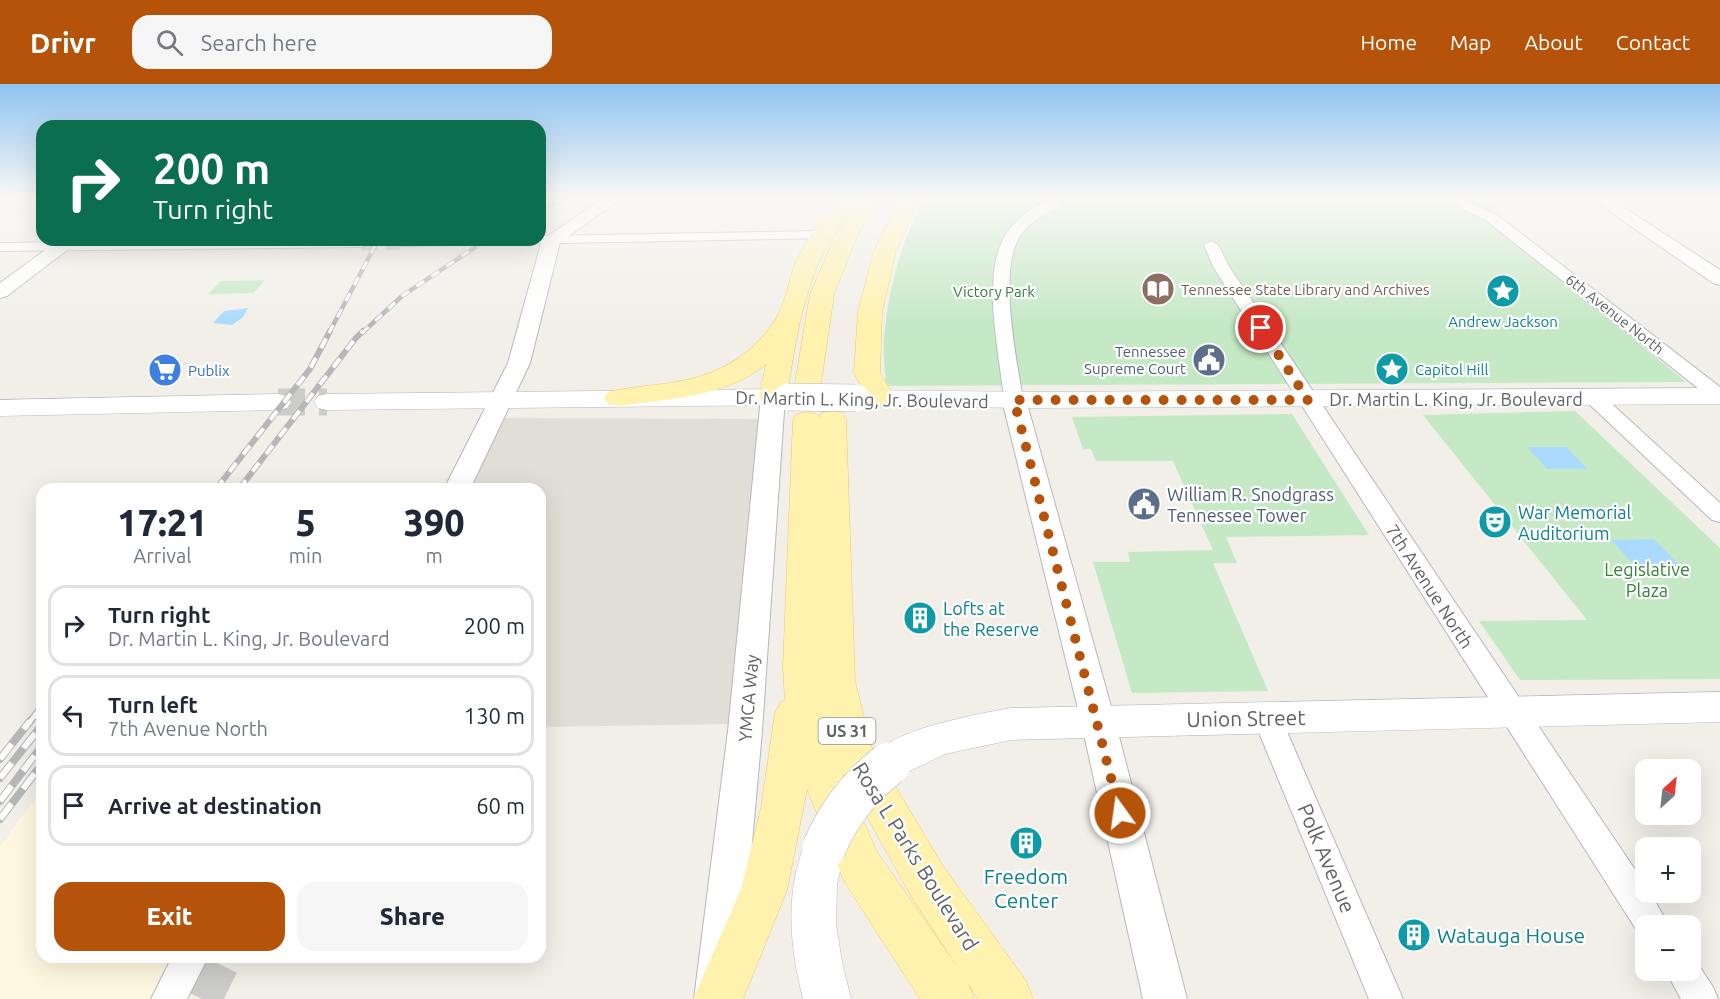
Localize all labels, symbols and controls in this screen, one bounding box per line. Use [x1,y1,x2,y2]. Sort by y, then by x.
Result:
search box [132,15,552,69]
icon: search [153,26,186,59]
text: Drivr [30,27,96,58]
text: Search here [201,30,317,55]
text: Home [1360,30,1417,54]
text: Map [1450,30,1491,54]
text: About [1524,30,1583,54]
text: Contact [1616,30,1690,54]
icon: right [54,144,132,222]
text: 200 m [153,145,270,192]
text: Turn right [153,194,273,224]
street label: 6th Avenue North [1562,270,1668,358]
library icon: Tennessee State Library and Archives [1140,271,1176,307]
place icon: Andrew Jackson [1485,273,1521,309]
place label: Tennessee State Library and Archives [1181,281,1430,298]
park label: Victory Park [953,283,1035,300]
pin [1235,302,1286,353]
icon: arrive [1244,311,1277,344]
place label: Andrew Jackson [1448,313,1558,330]
public building icon: Tennessee Supreme Court [1191,342,1227,378]
place label: Tennessee Supreme Court [1084,343,1186,377]
place icon: Capitol Hill [1374,351,1410,387]
supermarket icon: Publix [147,352,183,388]
place label: Capitol Hill [1415,361,1488,378]
place label: Publix [188,362,230,379]
street label: Dr. Martin L. King, Jr. Boulevard [735,387,989,411]
street label: Dr. Martin L. King, Jr. Boulevard [1329,389,1583,409]
place label: William R. Snodgrass Tennessee Tower [1167,484,1334,525]
public building icon: William R. Snodgrass Tennessee Tower [1126,486,1162,522]
text: 17:21 [117,502,207,543]
text: 5 [295,502,316,543]
text: 390 [404,502,465,543]
place label: War Memorial Auditorium [1518,502,1632,543]
theatre icon: War Memorial Auditorium [1477,504,1513,540]
street label: 7th Avenue North [1382,520,1478,652]
text: Arrival [133,544,192,567]
text: min [289,544,322,567]
text: m [426,544,443,567]
park label: Legislative Plaza [1604,559,1690,600]
place label: Lofts at the Reserve [943,598,1039,639]
building icon: Lofts at the Reserve [902,600,938,636]
text: Turn right [108,602,210,627]
icon: right [57,609,90,642]
text: 200 m [464,613,525,638]
text: Dr. Martin L. King, Jr. Boulevard [108,627,390,650]
street label: YMCA Way [734,653,762,742]
text: Turn left [108,692,198,717]
icon: left [57,699,90,732]
text: 130 m [464,703,525,728]
street label: Union Street [1186,705,1306,731]
text: 7th Avenue North [108,717,268,740]
road number: US 31 [818,718,876,744]
street label: Rosa L Parks Boulevard [848,758,984,954]
north arrow [1635,759,1701,825]
map controls [1635,759,1701,981]
position arrow [1088,781,1152,845]
icon: arrive [57,789,90,822]
text: Arrive at destination [108,793,322,818]
text: 60 m [476,793,525,818]
street label: Polk Avenue [1293,800,1361,916]
building icon: Freedom Center [1008,825,1044,861]
button: + [1635,837,1701,903]
place label: Freedom Center [984,864,1068,912]
button: Exit [54,882,285,951]
button: Share [297,882,528,951]
button: − [1635,915,1701,981]
building icon: Watauga House [1396,917,1432,953]
place label: Watauga House [1437,923,1585,947]

